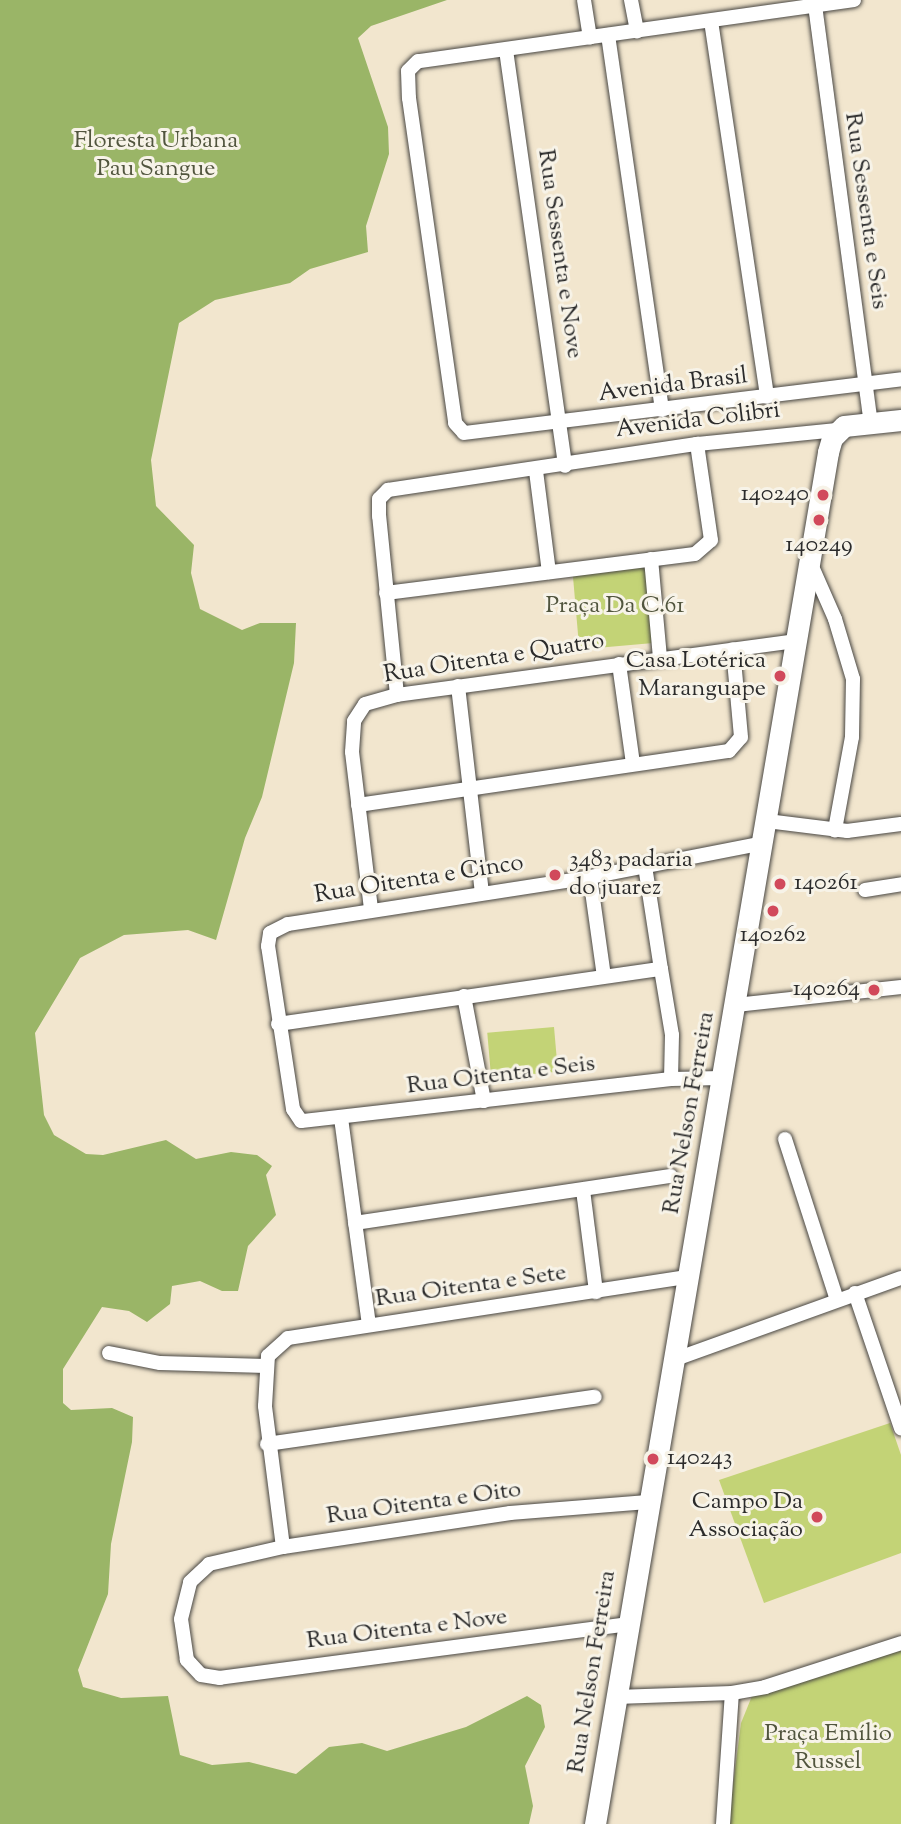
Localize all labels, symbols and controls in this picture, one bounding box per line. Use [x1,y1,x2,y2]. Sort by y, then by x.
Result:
street label: Rua Sessenta e Seis [837,111,893,311]
park label: Floresta Urbana Pau Sangue [74,128,238,184]
street label: Rua Sessenta e Nove [530,148,588,360]
street label: Avenida Brasil [597,363,749,409]
street label: Avenida Colibri [614,397,782,445]
place label: 140240 [741,481,809,509]
marker: 140240 [815,487,831,503]
marker: 140249 [811,512,827,528]
place label: 140249 [785,532,853,560]
park label: Praça Da C.61 [546,593,684,621]
street label: Rua Oitenta e Quatro [382,627,606,691]
place label: Casa Lotérica Maranguape [626,648,766,704]
marker: Casa Lotérica Maranguape [772,668,788,684]
place label: 3483 padaria do juarez [569,847,693,903]
street label: Rua Oitenta e Cinco [312,849,526,911]
marker: 3483 padaria do juarez [547,867,563,883]
place label: 140261 [794,870,858,898]
marker: 140261 [772,876,788,892]
marker: 140262 [765,903,781,919]
place label: 140262 [740,922,806,950]
place label: 140264 [793,976,860,1004]
marker: 140264 [866,982,882,998]
street label: Rua Nelson Ferreira [658,1010,722,1216]
street label: Rua Oitenta e Seis [405,1050,597,1102]
street label: Rua Oitenta e Sete [374,1259,568,1315]
place label: 140243 [667,1445,733,1473]
marker: 140243 [645,1451,661,1467]
street label: Rua Oitenta e Oito [325,1476,523,1532]
place label: Campo Da Associação [688,1489,803,1545]
marker: Campo Da Associação [809,1509,825,1525]
street label: Rua Nelson Ferreira [563,1568,623,1776]
street label: Rua Oitenta e Nove [305,1603,509,1657]
park label: Praça Emílio Russel [764,1721,892,1777]

